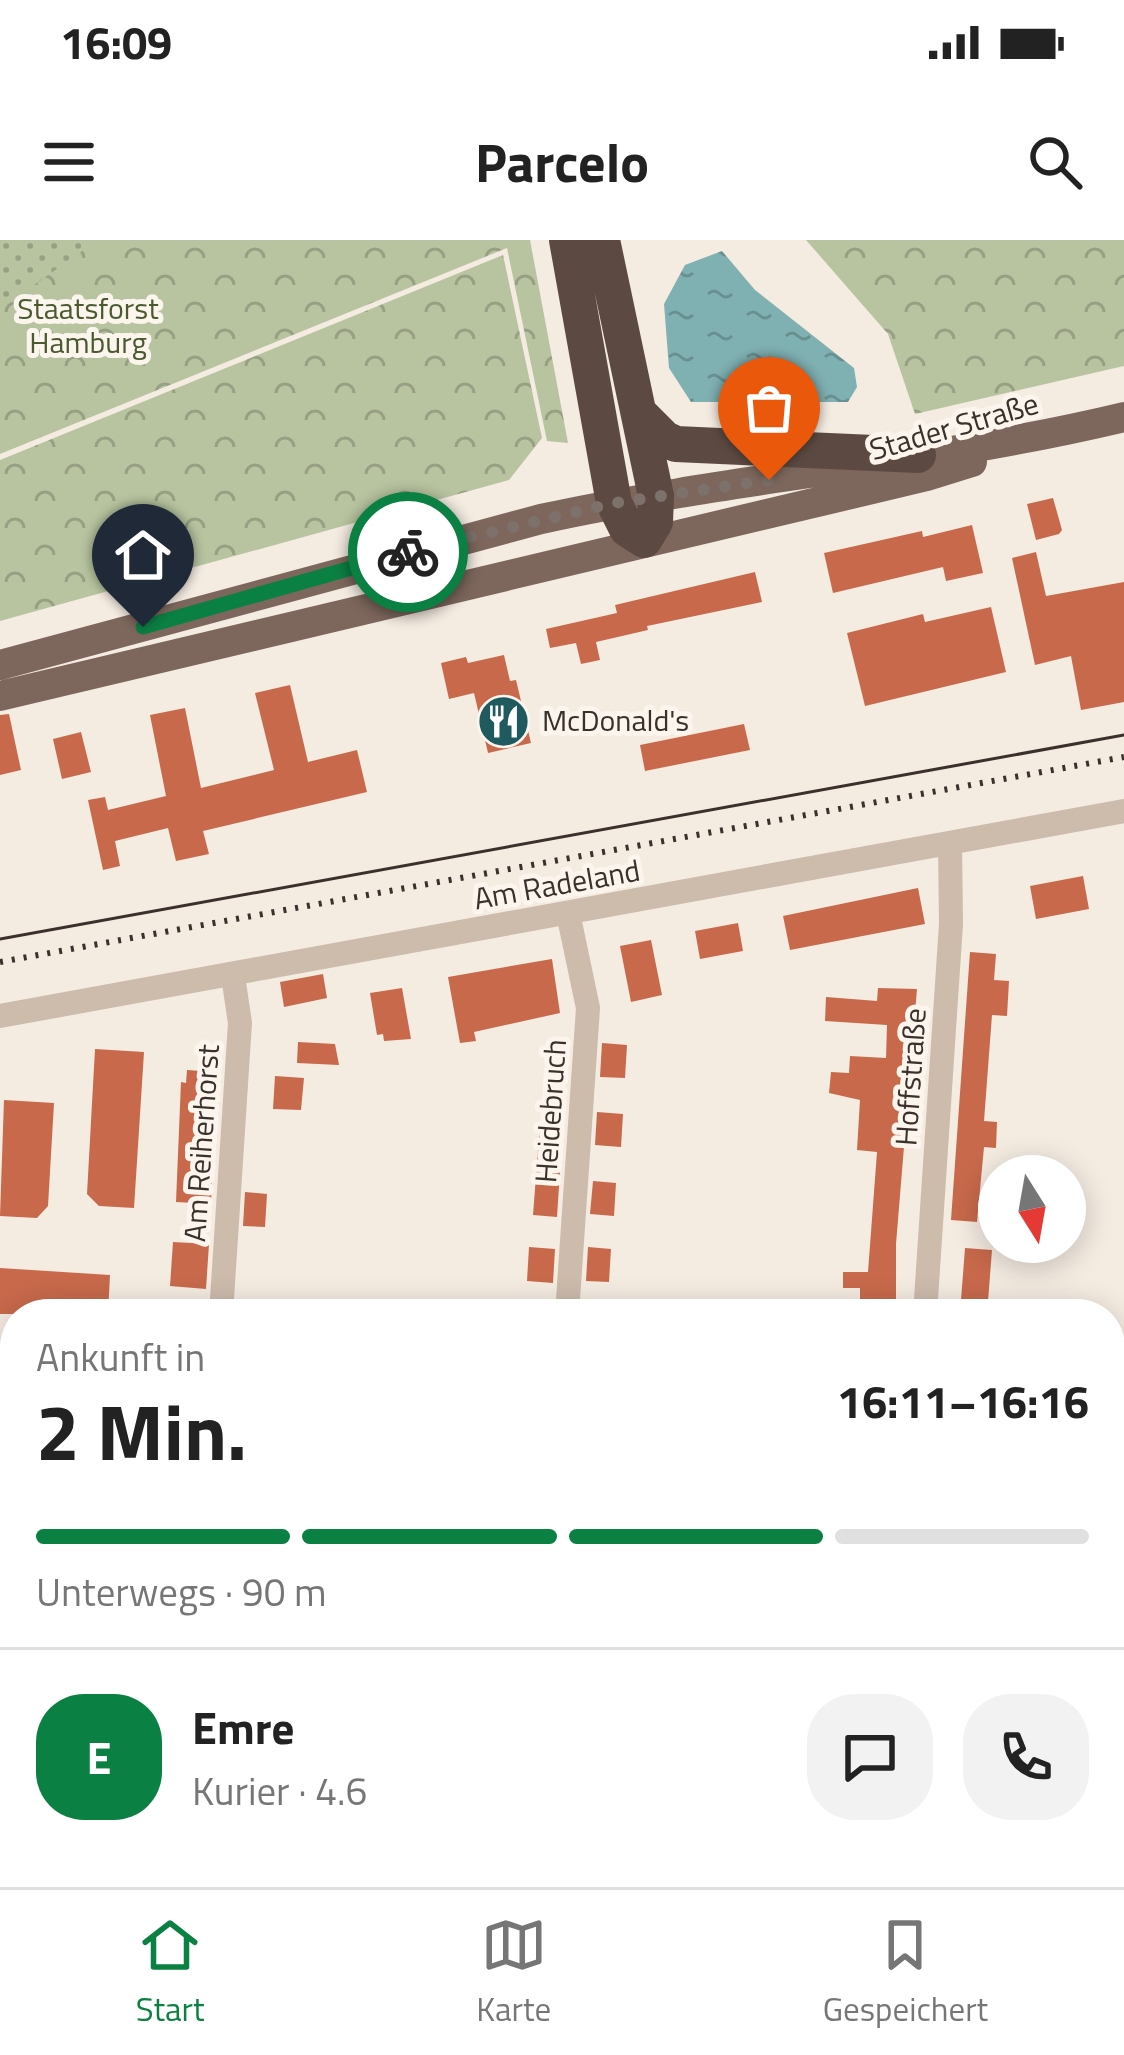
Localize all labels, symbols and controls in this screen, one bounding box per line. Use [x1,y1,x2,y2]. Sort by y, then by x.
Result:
text: 16:09 [60,8,172,76]
text: Parcelo [475,121,649,203]
icon: menu [36,129,102,195]
icon: search [1022,129,1088,195]
park label: Staatsforst Hamburg [17,285,159,365]
pin [718,357,820,480]
icon: bag [736,375,802,441]
street label: Stader Straße [864,380,1044,472]
courier [348,492,468,612]
pin [92,504,194,627]
icon: bike [375,519,441,585]
icon: home [110,522,176,588]
restaurant icon: McDonald's [475,693,531,749]
place label: McDonald's [542,697,689,743]
street label: Am Radeland [470,847,644,921]
street label: Hoffstraße [882,1006,938,1147]
street label: Heidebruch [522,1037,578,1184]
street label: Am Reiherhorst [171,1042,231,1243]
north arrow [978,1155,1086,1263]
map controls [978,1155,1086,1263]
text: Ankunft in [36,1327,205,1386]
text: 16:11–16:16 [837,1367,1089,1435]
text: 2 Min. [36,1372,247,1490]
text: Unterwegs · 90 m [36,1562,327,1621]
text: Emre [192,1693,294,1761]
button: chat [807,1694,933,1820]
button: phone [963,1694,1089,1820]
text: E [87,1723,111,1791]
text: Kurier · 4.6 [192,1761,367,1820]
tab: Start [136,1912,205,2034]
tab: Karte [476,1912,551,2034]
tab: Gespeichert [823,1912,988,2034]

